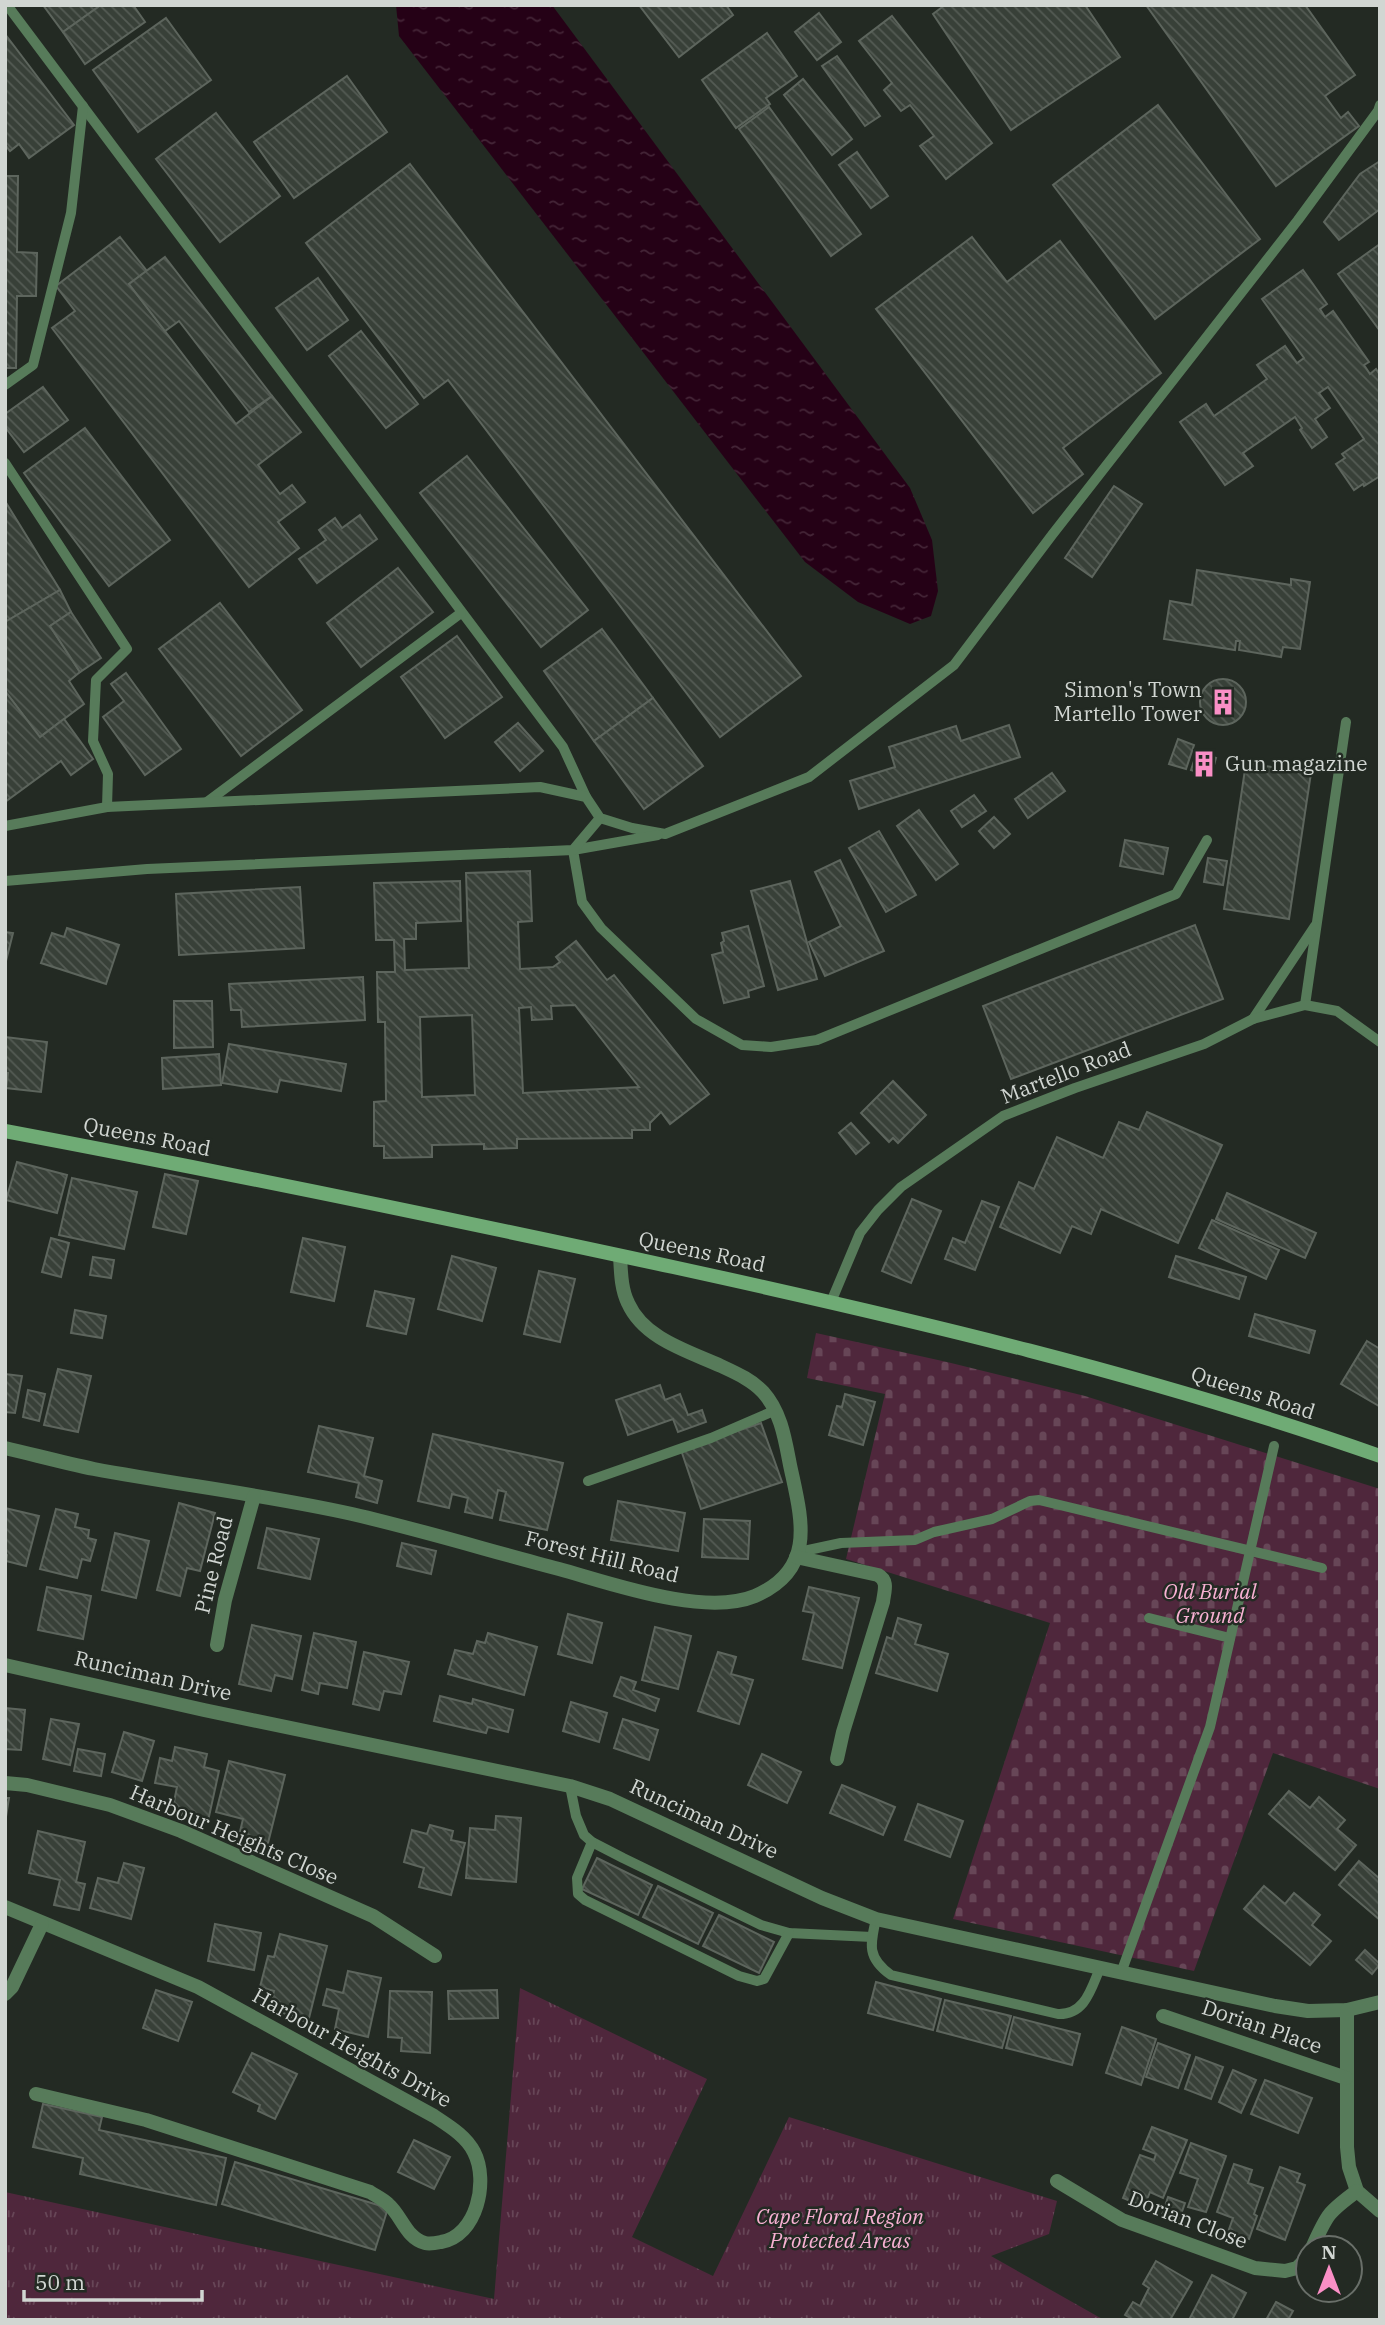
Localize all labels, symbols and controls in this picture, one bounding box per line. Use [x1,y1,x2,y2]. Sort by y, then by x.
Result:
place label: Simon's Town Martello Tower [1054,675,1203,727]
building icon: Simon's Town Martello Tower [1208,687,1238,717]
building icon: Gun magazine [1189,749,1219,779]
place label: Gun magazine [1225,749,1368,777]
street label: Martello Road [996,1034,1135,1110]
street label: Queens Road [81,1110,213,1162]
street label: Queens Road [636,1224,769,1278]
street label: Queens Road [1188,1359,1319,1425]
street label: Pine Road [187,1513,239,1616]
street label: Forest Hill Road [522,1523,682,1589]
park label: Old Burial Ground [1163,1577,1258,1629]
street label: Runciman Drive [72,1643,235,1707]
street label: Runciman Drive [626,1771,783,1865]
street label: Harbour Heights Close [126,1777,343,1891]
street label: Harbour Heights Drive [248,1981,457,2114]
street label: Dorian Place [1199,1992,1326,2060]
street label: Dorian Close [1125,2183,1252,2255]
park label: Cape Floral Region Protected Areas [756,2202,924,2254]
north arrow [1294,2234,1364,2304]
text: N [1321,2240,1337,2264]
scale bar [24,2258,203,2302]
text: 50 m [35,2268,85,2296]

